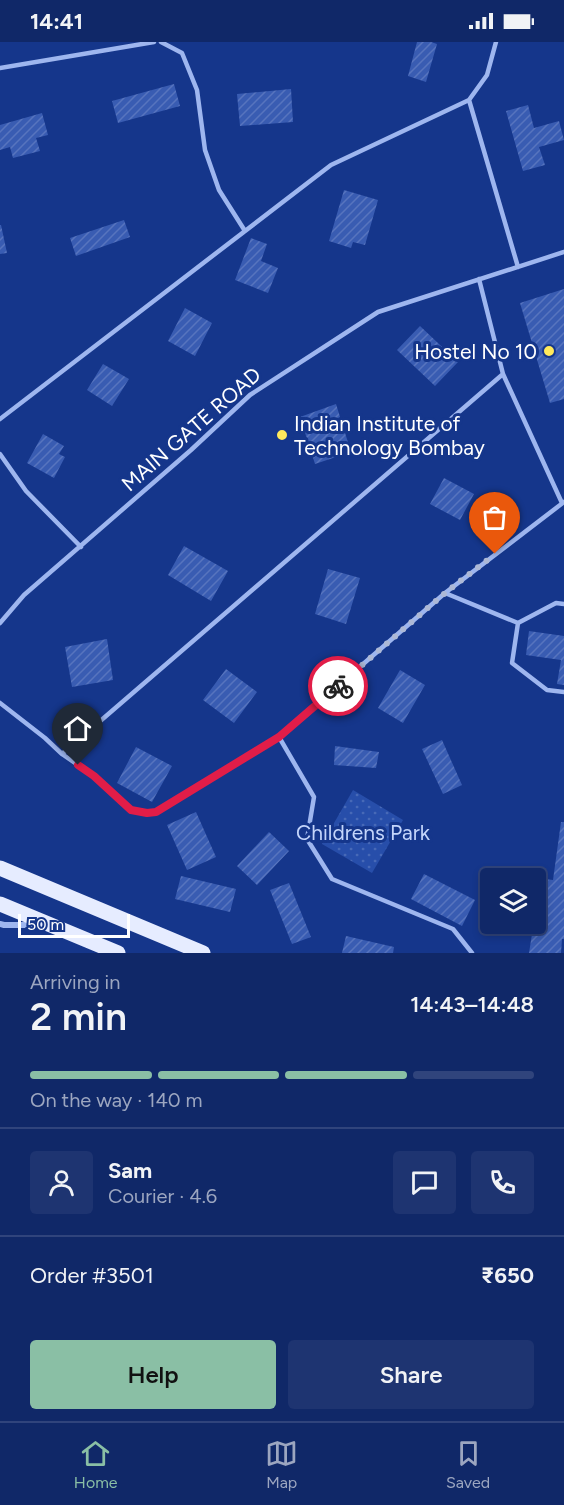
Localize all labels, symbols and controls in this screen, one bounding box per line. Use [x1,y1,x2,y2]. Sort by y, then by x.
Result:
text: 14:41 [30,8,83,35]
place label: Hostel No 10 [414,339,537,364]
marker: Hostel No 10 [542,344,556,358]
street label: MAIN GATE ROAD [116,362,266,496]
place label: Indian Institute of Technology Bombay [294,411,485,460]
marker: Indian Institute of Technology Bombay [275,428,289,442]
pin [469,492,520,554]
icon: bag [478,501,511,534]
courier [308,656,368,716]
icon: bike [322,670,355,703]
pin [52,703,103,765]
icon: home [61,712,94,745]
park label: Childrens Park [296,820,431,845]
map controls [480,868,546,934]
button: layers [480,868,546,934]
scale bar [18,911,130,938]
text: 50 m [27,915,64,934]
text: Arriving in [30,970,120,994]
text: 14:43–14:48 [410,991,534,1018]
text: 2 min [30,993,127,1040]
text: On the way · 140 m [30,1088,203,1112]
button: person [30,1151,93,1214]
button: chat [393,1151,456,1214]
button: phone [471,1151,534,1214]
text: Sam [108,1157,152,1184]
text: Courier · 4.6 [108,1184,217,1208]
text: Order #3501 [30,1262,154,1289]
text: ₹650 [481,1262,534,1289]
button: Help [30,1340,276,1409]
button: Share [288,1340,534,1409]
tab: Home [74,1437,118,1492]
tab: Map [265,1437,298,1492]
tab: Saved [446,1437,490,1492]

